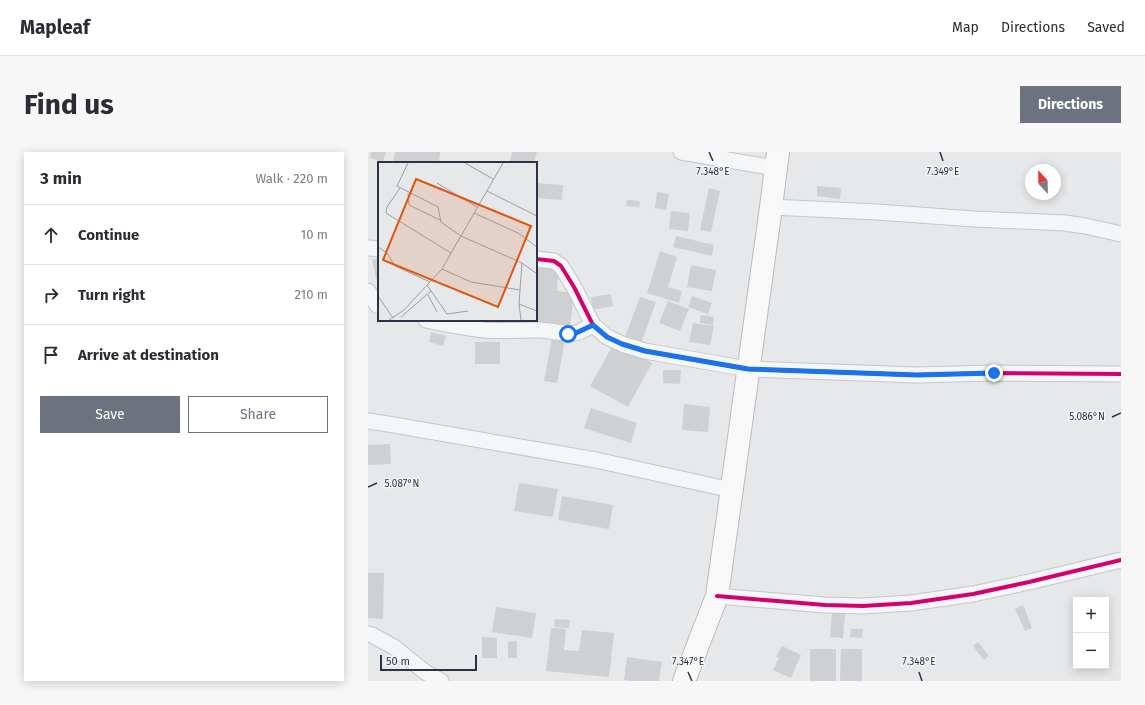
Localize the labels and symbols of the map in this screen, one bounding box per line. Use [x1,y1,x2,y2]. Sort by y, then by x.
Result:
inset map [378,162,537,321]
north arrow [1025,164,1061,200]
text: 7.348°E [696,166,730,178]
text: 7.349°E [927,166,959,178]
route start [559,325,577,343]
route end [985,364,1003,382]
text: 5.086°N [1069,411,1105,423]
text: 5.087°N [385,478,419,490]
scale bar [380,653,477,672]
text: 7.347°E [672,656,704,668]
text: 7.348°E [902,656,936,668]

